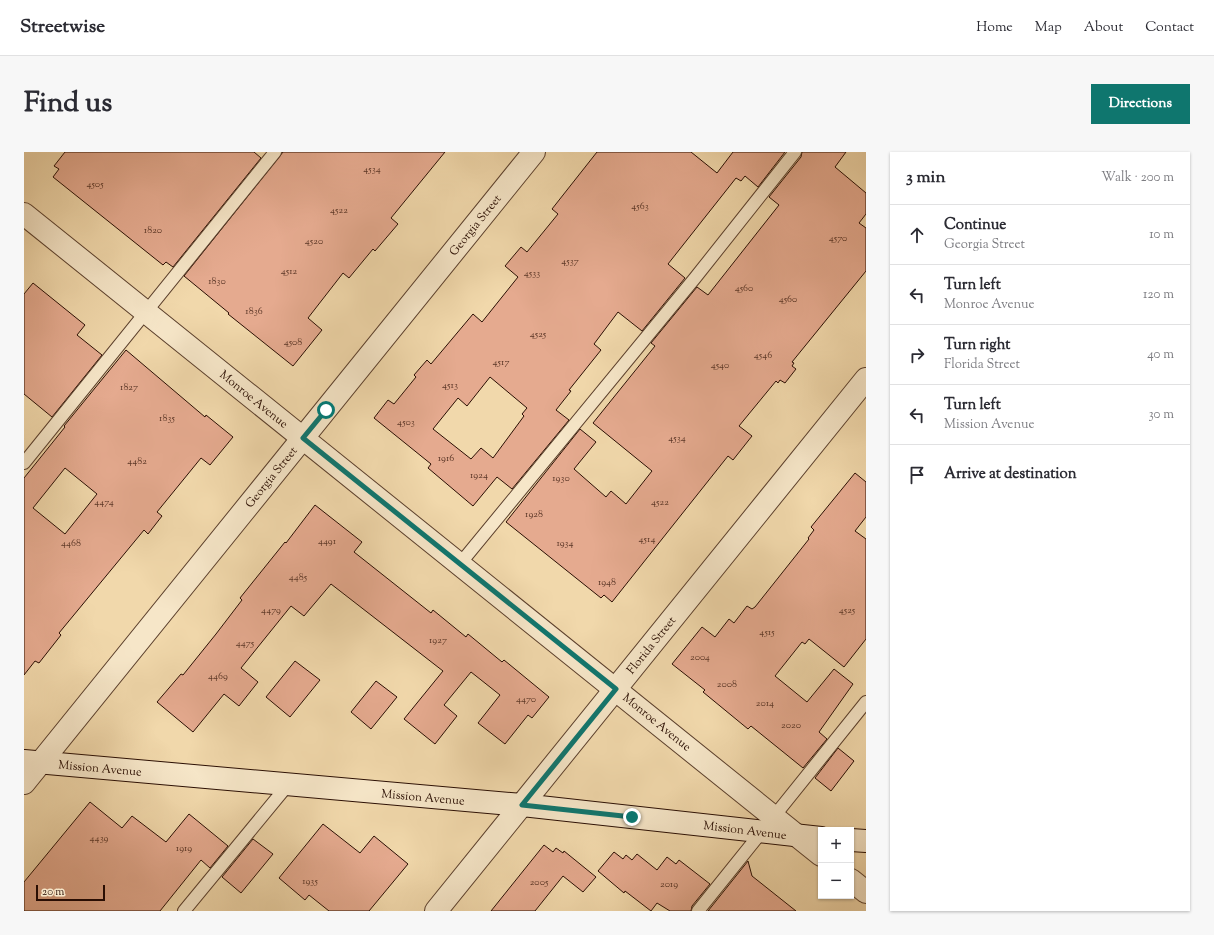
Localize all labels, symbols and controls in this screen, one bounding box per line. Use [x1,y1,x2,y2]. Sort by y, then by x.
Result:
text: Streetwise [20,14,105,41]
text: Home [976,18,1013,38]
text: Map [1035,18,1062,38]
text: About [1084,18,1123,38]
text: Contact [1145,18,1194,38]
text: Find us [24,84,112,124]
button: Directions [1091,84,1190,124]
house number: 4534 [363,162,381,177]
text: 3 min [906,166,945,190]
text: Walk · 200 m [1101,169,1174,187]
house number: 4505 [86,177,104,192]
street label: Georgia Street [445,191,506,260]
house number: 4563 [631,199,649,214]
house number: 4522 [330,203,348,218]
text: Continue [944,215,1006,236]
house number: 1820 [144,223,162,238]
icon: ahead [906,224,928,246]
text: 10 m [1149,226,1174,244]
house number: 4570 [829,231,847,246]
house number: 4520 [305,234,323,249]
text: Georgia Street [944,236,1025,254]
house number: 4537 [561,254,579,269]
house number: 4512 [281,264,298,279]
house number: 4533 [524,266,540,281]
house number: 1830 [208,274,226,289]
text: Turn left [944,275,1001,296]
house number: 4560 [735,281,753,296]
icon: left [906,284,928,306]
text: 120 m [1143,286,1174,304]
house number: 4560 [779,292,797,307]
text: Monroe Avenue [944,296,1035,314]
house number: 1836 [245,304,263,319]
house number: 4525 [530,327,547,342]
house number: 4508 [284,335,302,350]
text: Turn right [944,335,1010,356]
icon: right [906,344,928,366]
text: 40 m [1147,346,1174,364]
house number: 4546 [754,348,772,363]
house number: 4517 [493,355,509,370]
text: Florida Street [944,356,1020,374]
house number: 4540 [711,358,729,373]
street label: Monroe Avenue [215,366,292,433]
house number: 4513 [442,378,458,393]
house number: 1827 [120,380,138,395]
text: Turn left [944,395,1001,416]
route start [317,401,335,419]
icon: left [906,404,928,426]
text: 30 m [1148,406,1174,424]
house number: 1835 [159,411,176,426]
house number: 4503 [397,415,415,430]
text: Mission Avenue [944,416,1034,434]
house number: 4534 [668,431,686,446]
street label: Georgia Street [241,443,302,512]
house number: 1916 [438,451,454,466]
house number: 4482 [127,454,147,469]
icon: arrive [906,464,928,486]
text: Arrive at destination [944,464,1077,485]
house number: 1924 [470,468,488,483]
house number: 1930 [552,471,570,486]
house number: 4474 [94,495,114,510]
house number: 4522 [651,495,669,510]
house number: 1928 [525,507,543,522]
house number: 4514 [639,532,655,547]
house number: 4491 [318,534,337,549]
house number: 4468 [61,536,81,551]
house number: 1934 [556,536,574,551]
house number: 4485 [289,570,308,585]
house number: 1948 [598,575,616,590]
house number: 4479 [261,603,281,618]
house number: 4525 [839,603,856,618]
street label: Florida Street [623,613,681,679]
house number: 4515 [759,625,775,640]
house number: 1927 [429,633,447,648]
house number: 4475 [236,636,255,651]
house number: 2004 [690,650,710,665]
house number: 4469 [208,669,228,684]
house number: 2008 [717,677,737,692]
street label: Monroe Avenue [618,689,695,756]
house number: 4470 [516,692,536,707]
house number: 2014 [756,696,774,711]
house number: 2020 [781,718,801,733]
street label: Mission Avenue [58,756,143,782]
street label: Mission Avenue [381,785,466,811]
route end [623,808,641,826]
street label: Mission Avenue [702,817,788,845]
map controls [818,827,854,899]
button: + [818,827,854,863]
house number: 4439 [90,831,109,846]
house number: 1919 [176,841,192,856]
button: − [818,863,854,899]
house number: 1935 [302,874,318,889]
house number: 2005 [530,875,549,890]
house number: 2019 [660,877,678,892]
scale bar [36,883,105,902]
text: 20 m [42,884,64,900]

